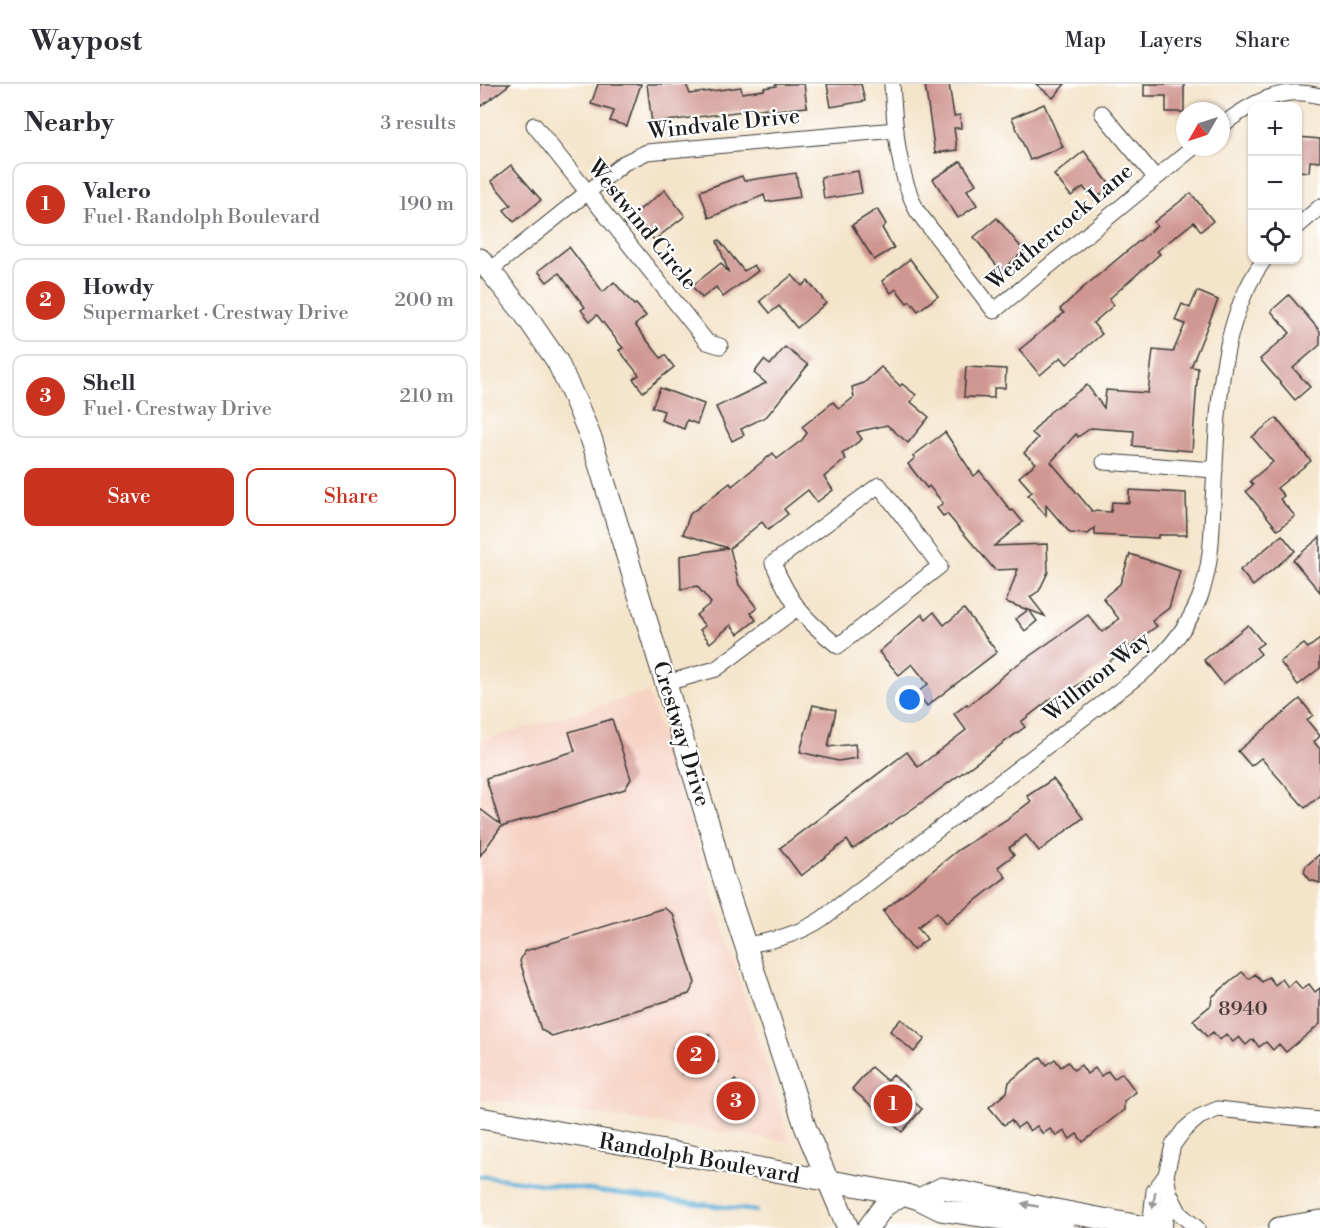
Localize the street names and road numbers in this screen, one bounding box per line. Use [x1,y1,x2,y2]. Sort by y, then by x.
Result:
street label: Windvale Drive [646,103,801,145]
street label: Westwind Circle [581,154,703,296]
street label: Weathercock Lane [981,158,1139,297]
street label: Willmon Way [1038,626,1156,729]
street label: Crestway Drive [646,658,716,810]
street label: Randolph Boulevard [596,1128,802,1190]

